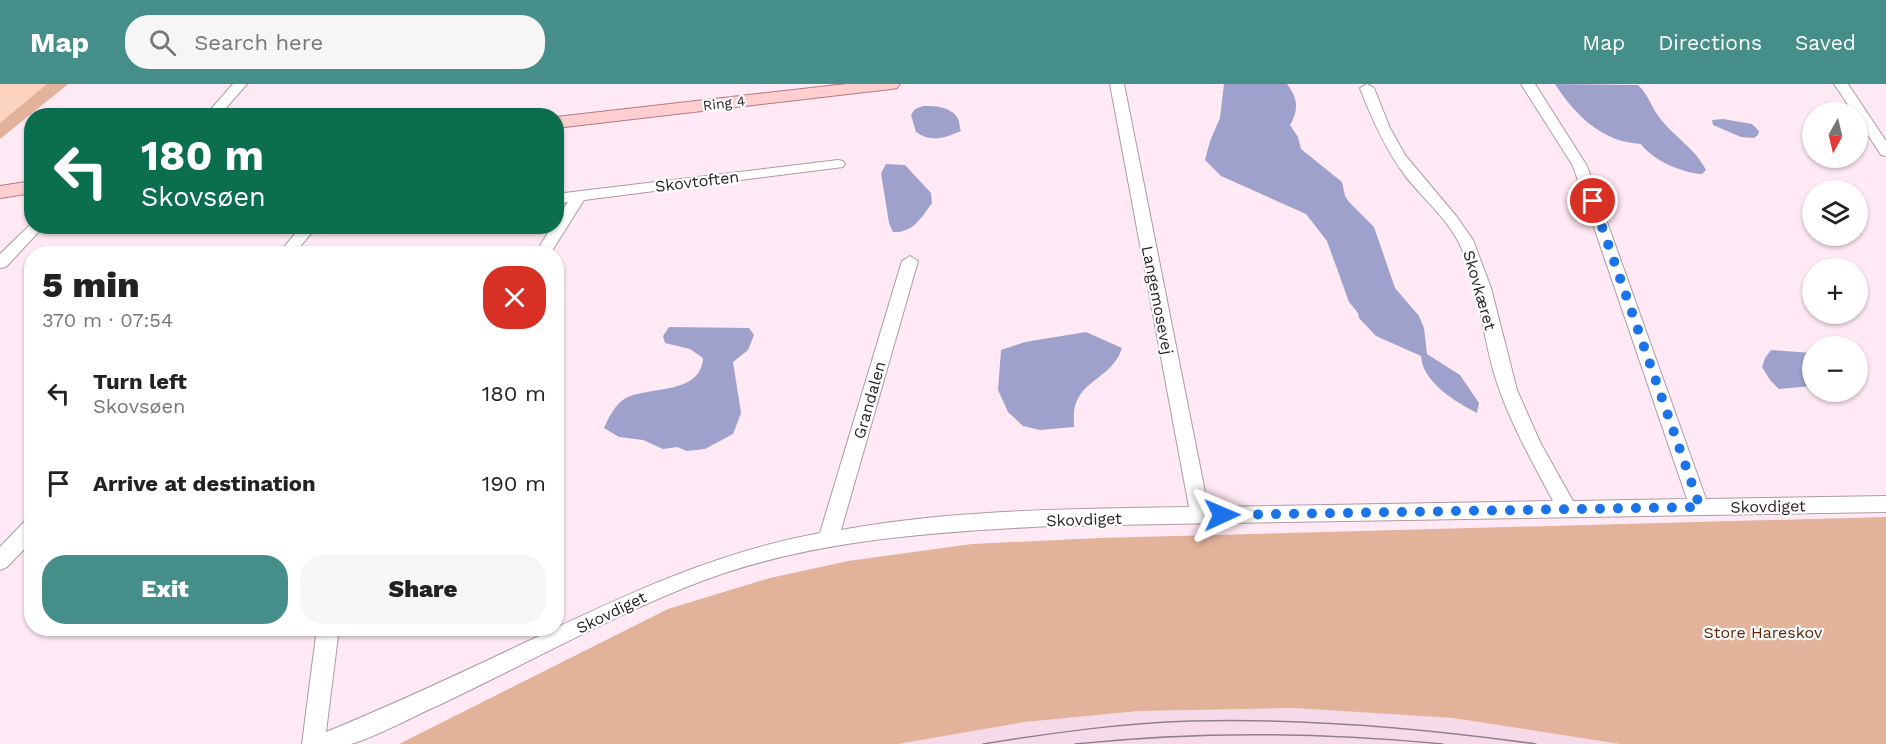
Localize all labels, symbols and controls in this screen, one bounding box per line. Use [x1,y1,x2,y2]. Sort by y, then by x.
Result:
search box [125,15,545,69]
text: Map [30,26,89,59]
icon: search [146,26,179,59]
text: Search here [194,30,323,55]
text: Map [1582,30,1625,55]
text: Directions [1658,30,1762,55]
text: Saved [1795,30,1856,55]
street label: Ring 4 [702,92,746,114]
north arrow [1802,102,1868,168]
map controls [1802,102,1868,402]
text: 180 m [141,131,264,180]
icon: left [42,132,120,210]
street label: Skovtoften [654,167,740,196]
pin [1567,175,1618,226]
button: layers [1802,180,1868,246]
text: Skovsøen [141,181,266,213]
icon: arrive [1576,184,1609,217]
street label: Langemosevej [1138,244,1177,356]
street label: Skovkæret [1459,248,1500,333]
button: + [1802,258,1868,324]
text: 5 min [42,264,139,306]
button: close [483,266,546,329]
text: 370 m · 07:54 [42,308,173,332]
button: − [1802,336,1868,402]
street label: Grandalen [849,359,890,441]
text: Turn left [93,369,187,394]
icon: left [42,377,75,410]
text: 180 m [482,381,546,406]
text: Skovsøen [93,394,185,418]
icon: arrive [42,467,75,500]
text: Arrive at destination [93,471,316,496]
text: 190 m [482,471,546,496]
position arrow [1190,483,1254,547]
street label: Skovdiget [1730,496,1806,517]
street label: Skovdiget [1046,509,1122,530]
button: Exit [42,555,288,624]
button: Share [300,555,546,624]
street label: Skovdiget [573,587,650,638]
park label: Store Hareskov [1704,623,1823,642]

